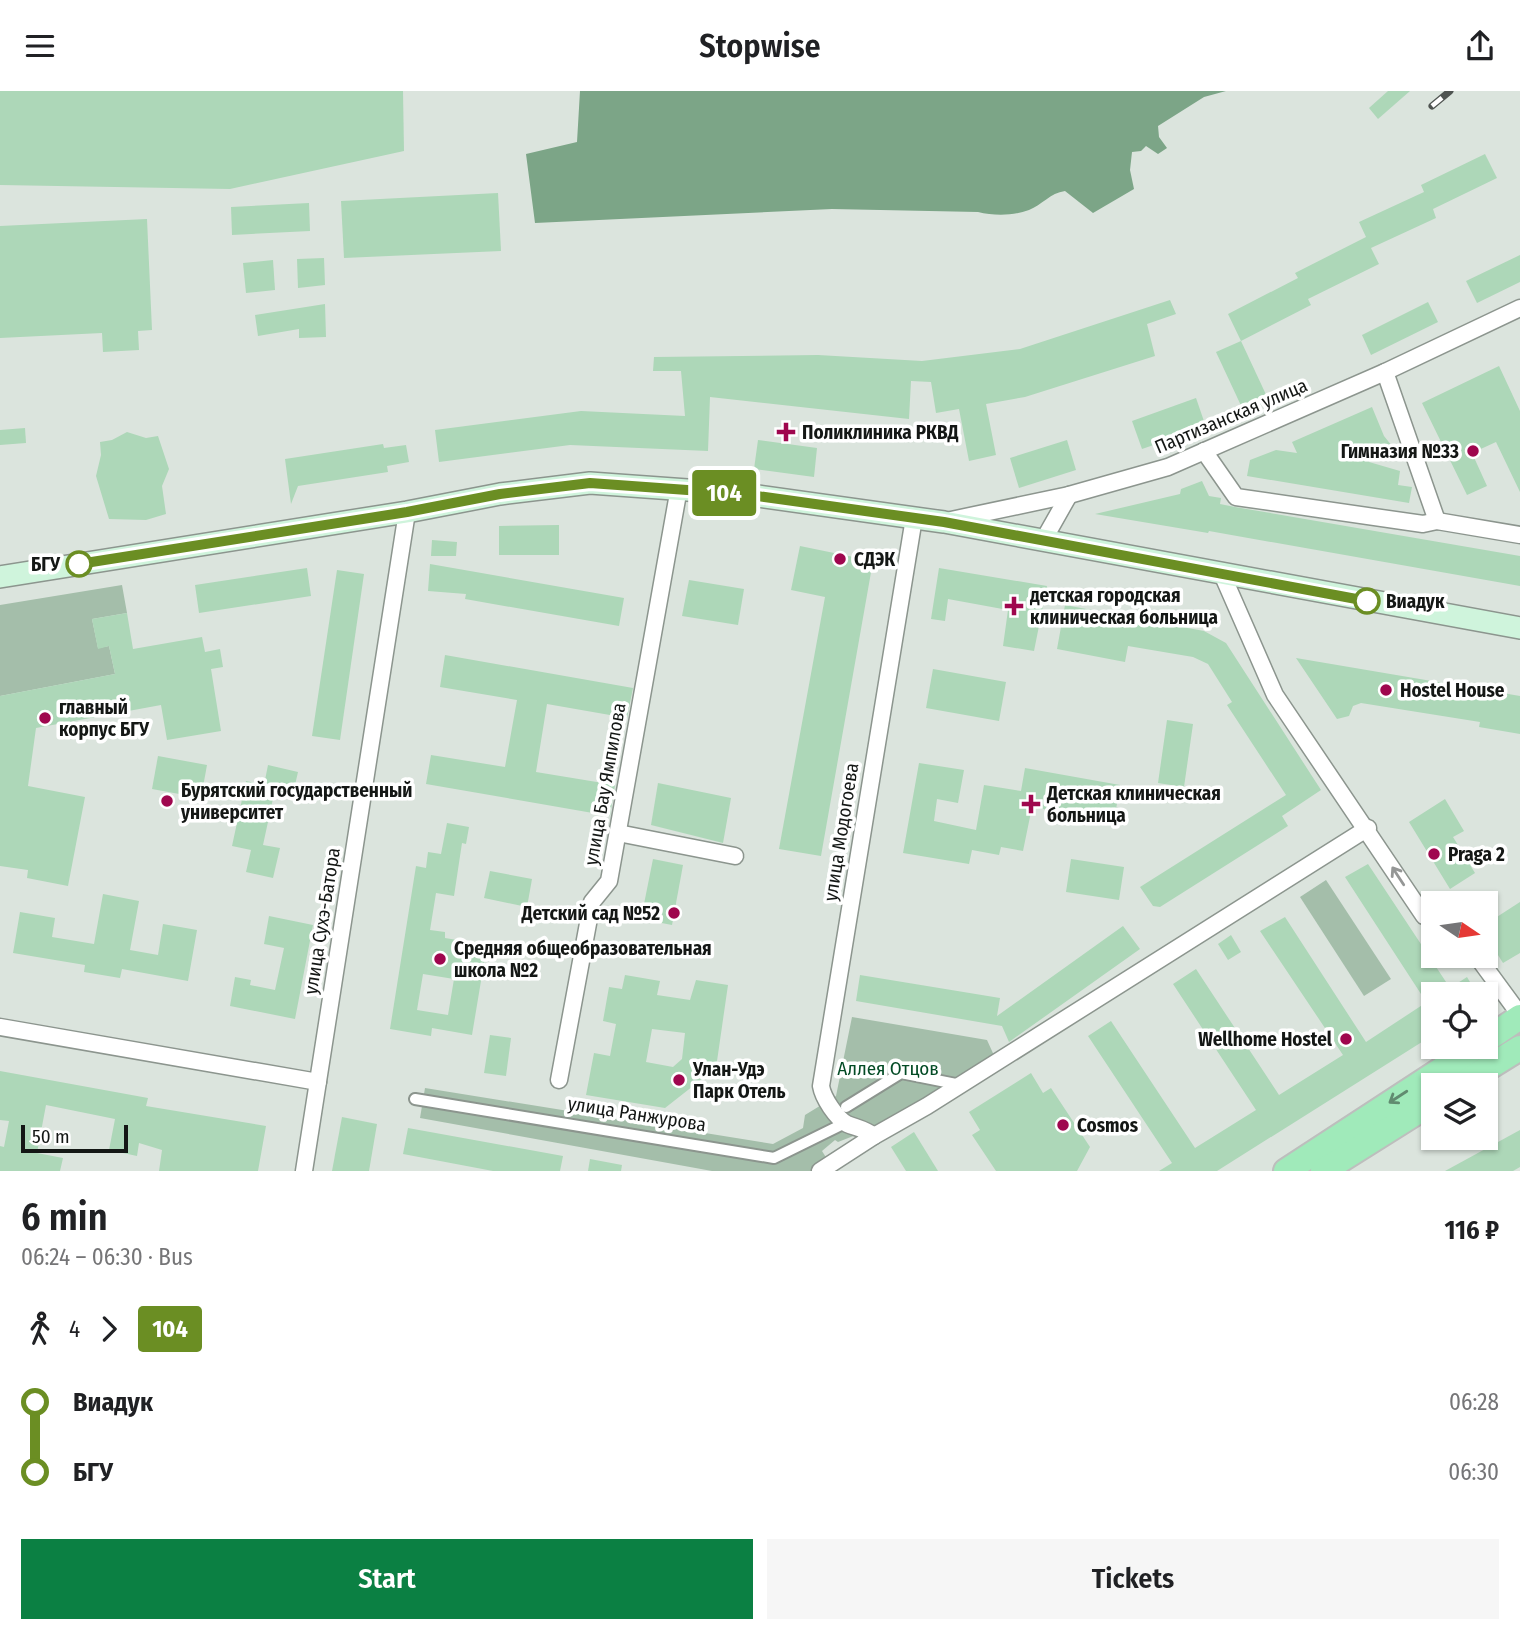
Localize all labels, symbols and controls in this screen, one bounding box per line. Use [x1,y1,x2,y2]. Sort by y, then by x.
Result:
icon: menu [21,27,59,65]
text: Stopwise [699,27,821,65]
icon: share [1461,27,1499,65]
street label: Партизанская улица [1151,373,1311,459]
place label: Поликлиника РКВД [802,421,959,444]
marker: Поликлиника РКВД [776,422,796,442]
place label: Гимназия №33 [1341,440,1459,463]
marker: Гимназия №33 [1465,443,1481,459]
line badge: 104 [684,470,764,516]
text: 104 [706,479,742,507]
place label: СДЭК [854,548,895,571]
marker: БГУ [66,551,92,577]
marker: СДЭК [832,551,848,567]
place label: БГУ [31,553,61,576]
place label: детская городская клиническая больница [1029,584,1218,629]
marker: Виадук [1354,588,1380,614]
place label: Виадук [1386,590,1445,613]
marker: детская городская клиническая больница [1004,596,1024,616]
place label: Hostel House [1400,679,1505,702]
marker: Hostel House [1378,682,1394,698]
place label: главный корпус БГУ [59,696,150,741]
street label: улица Бау Ямпилова [579,701,631,867]
marker: главный корпус БГУ [37,710,53,726]
street label: улица Модогоева [819,761,863,903]
place label: Бурятский государственный университет [180,779,412,824]
place label: Детская клиническая больница [1046,782,1221,827]
marker: Бурятский государственный университет [159,793,175,809]
marker: Детская клиническая больница [1021,794,1041,814]
place label: Praga 2 [1448,843,1505,866]
street label: улица Сухэ-Батора [299,846,345,996]
marker: Praga 2 [1426,846,1442,862]
one-way arrow [1391,867,1406,886]
north arrow [1421,891,1498,968]
map controls [1421,891,1498,1150]
place label: Детский сад №52 [521,902,660,925]
marker: Детский сад №52 [666,905,682,921]
place label: Средняя общеобразовательная школа №2 [454,937,712,982]
marker: Средняя общеобразовательная школа №2 [432,951,448,967]
button: locate [1421,982,1498,1059]
place label: Wellhome Hostel [1198,1028,1333,1051]
marker: Wellhome Hostel [1338,1031,1354,1047]
park label: Аллея Отцов [837,1057,939,1080]
place label: Улан-Удэ Парк Отель [692,1058,786,1103]
marker: Улан-Удэ Парк Отель [671,1072,687,1088]
button: layers [1421,1073,1498,1150]
one-way arrow [1389,1090,1408,1105]
street label: улица Ранжурова [566,1092,708,1136]
place label: Cosmos [1077,1114,1139,1137]
marker: Cosmos [1055,1117,1071,1133]
scale bar [21,1122,128,1154]
text: 50 m [32,1125,70,1148]
text: 6 min [21,1194,108,1240]
text: 116 ₽ [1444,1215,1499,1246]
text: 06:24 – 06:30 · Bus [21,1243,193,1271]
icon: walk [21,1310,59,1348]
icon: forward [90,1310,128,1348]
text: 4 [69,1315,80,1343]
text: 104 [152,1315,188,1343]
text: Виадук [73,1387,153,1418]
text: 06:28 [1449,1388,1499,1416]
text: БГУ [73,1457,113,1488]
text: 06:30 [1448,1458,1499,1486]
button: Start [21,1539,753,1619]
button: Tickets [767,1539,1499,1619]

